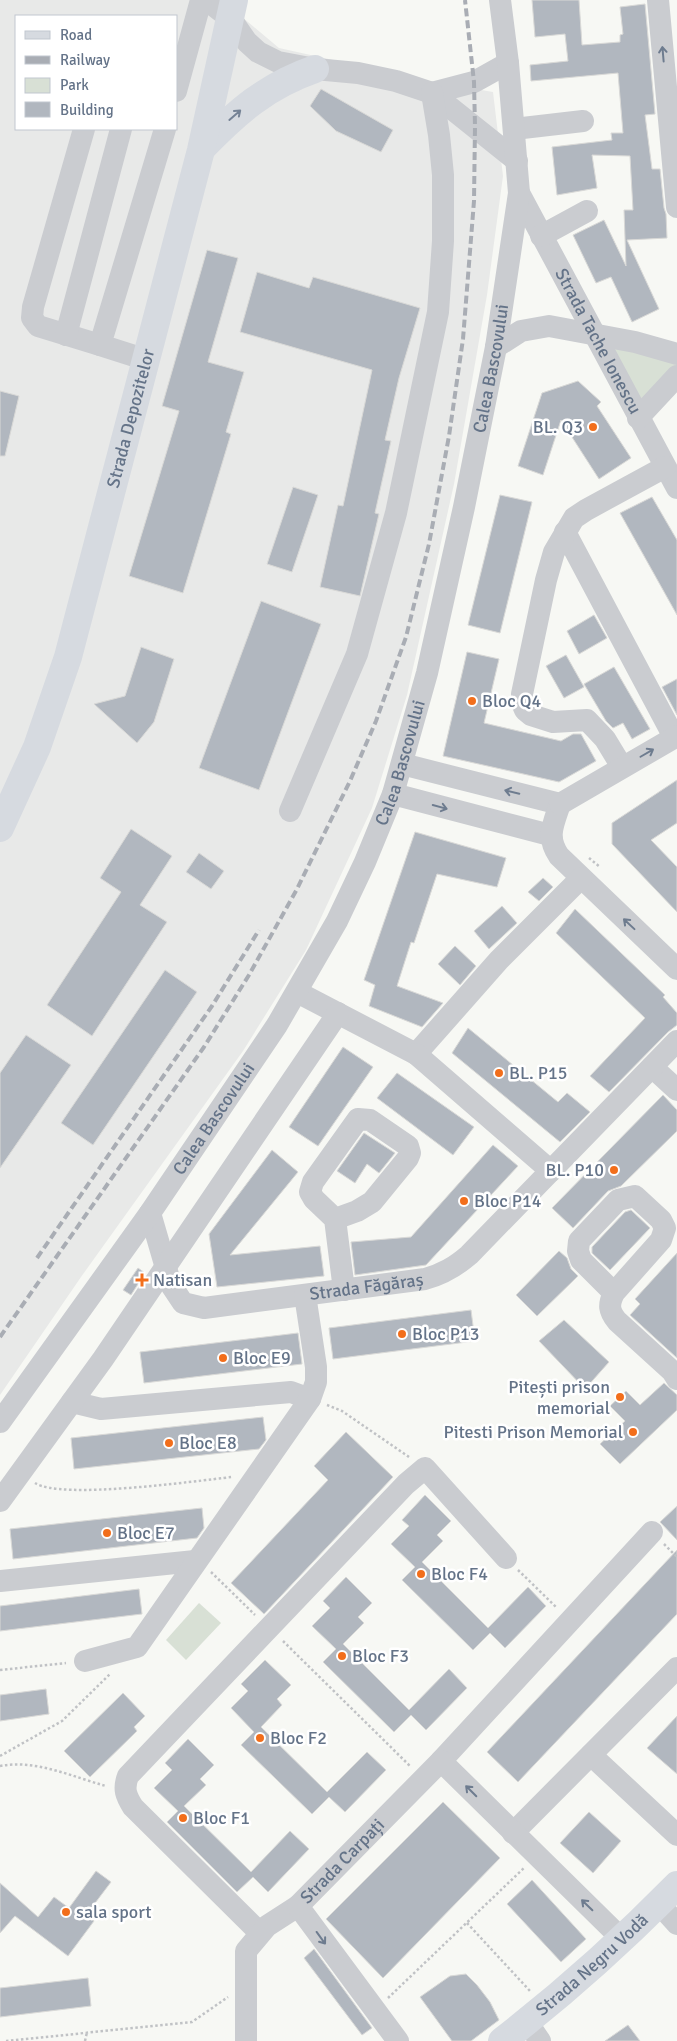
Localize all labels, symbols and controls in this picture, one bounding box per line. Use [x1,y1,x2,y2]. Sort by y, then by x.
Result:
legend [15,15,178,130]
text: Road [60,26,92,44]
one-way arrow [658,46,668,62]
text: Railway [60,51,110,69]
text: Park [60,76,89,94]
text: Building [60,101,114,119]
one-way arrow [229,109,242,121]
street label: Strada Tache Ionescu [550,264,646,418]
street label: Calea Bascovului [468,303,513,435]
street label: Strada Depozitelor [102,346,159,490]
place label: BL. Q3 [533,416,583,438]
marker: BL. Q3 [587,421,599,433]
place label: Bloc Q4 [482,690,542,712]
marker: Bloc Q4 [466,695,478,707]
street label: Calea Bascovului [370,697,430,829]
one-way arrow [639,747,654,757]
one-way arrow [505,787,521,796]
one-way arrow [431,802,447,812]
one-way arrow [622,918,635,930]
street label: Calea Bascovului [168,1059,259,1179]
place label: BL. P15 [509,1062,567,1084]
marker: BL. P15 [493,1067,505,1079]
place label: BL. P10 [546,1159,604,1181]
marker: BL. P10 [608,1164,620,1176]
place label: Bloc P14 [474,1190,542,1212]
marker: Bloc P14 [458,1195,470,1207]
street label: Strada Făgăraș [308,1268,425,1305]
place label: Natisan [153,1269,212,1291]
marker: Natisan [135,1273,149,1287]
place label: Bloc P13 [412,1323,479,1345]
marker: Bloc P13 [396,1328,408,1340]
place label: Bloc E9 [233,1347,291,1369]
marker: Bloc E9 [217,1352,229,1364]
place label: Pitești prison memorial [508,1376,610,1419]
marker: Pitești prison memorial [614,1391,626,1403]
place label: Pitesti Prison Memorial [443,1421,623,1443]
marker: Pitesti Prison Memorial [627,1426,639,1438]
place label: Bloc E8 [179,1432,237,1454]
marker: Bloc E8 [163,1437,175,1449]
place label: Bloc E7 [117,1522,175,1544]
marker: Bloc E7 [101,1527,113,1539]
place label: Bloc F4 [431,1563,488,1585]
marker: Bloc F4 [415,1568,427,1580]
place label: Bloc F3 [352,1645,409,1667]
marker: Bloc F3 [336,1650,348,1662]
place label: Bloc F2 [270,1727,327,1749]
marker: Bloc F2 [254,1732,266,1744]
one-way arrow [465,1785,477,1797]
place label: Bloc F1 [193,1807,250,1829]
marker: Bloc F1 [177,1812,189,1824]
street label: Strada Carpați [295,1814,389,1908]
one-way arrow [581,1899,593,1911]
place label: sala sport [76,1901,151,1923]
marker: sala sport [60,1906,72,1918]
street label: Strada Negru Vodă [531,1909,653,2021]
one-way arrow [316,1931,326,1945]

